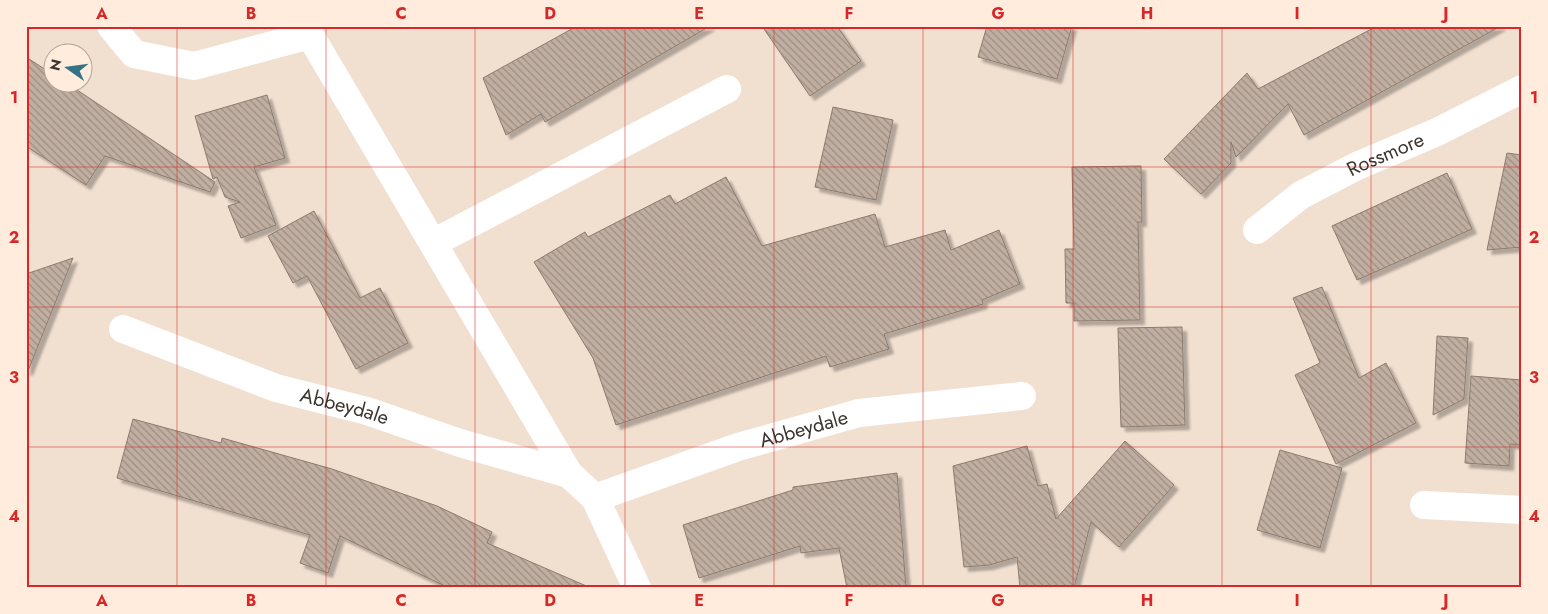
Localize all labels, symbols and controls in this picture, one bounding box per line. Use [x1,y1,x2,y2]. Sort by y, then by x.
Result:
text: A [95,2,108,25]
text: B [246,2,256,25]
text: C [395,2,407,25]
text: D [544,2,556,25]
text: E [694,2,704,25]
text: F [845,2,853,25]
text: G [991,2,1005,25]
text: H [1141,2,1153,25]
text: I [1294,2,1300,25]
text: J [1440,2,1449,25]
north arrow [42,42,92,92]
text: N [44,57,66,73]
text: 1 [10,86,18,109]
text: 1 [1530,86,1538,109]
street label: Rossmore [1342,125,1429,184]
text: 2 [9,226,19,249]
text: 2 [1529,226,1539,249]
text: 3 [9,366,19,389]
text: 3 [1529,366,1539,389]
street label: Abbeydale [297,381,393,433]
street label: Abbeydale [756,403,851,455]
text: 4 [8,505,20,528]
text: 4 [1528,505,1540,528]
text: A [95,589,108,612]
text: B [246,589,256,612]
text: C [395,589,407,612]
text: D [544,589,556,612]
text: E [694,589,704,612]
text: F [845,589,853,612]
text: G [991,589,1005,612]
text: H [1141,589,1153,612]
text: I [1294,589,1300,612]
text: J [1440,589,1449,612]

